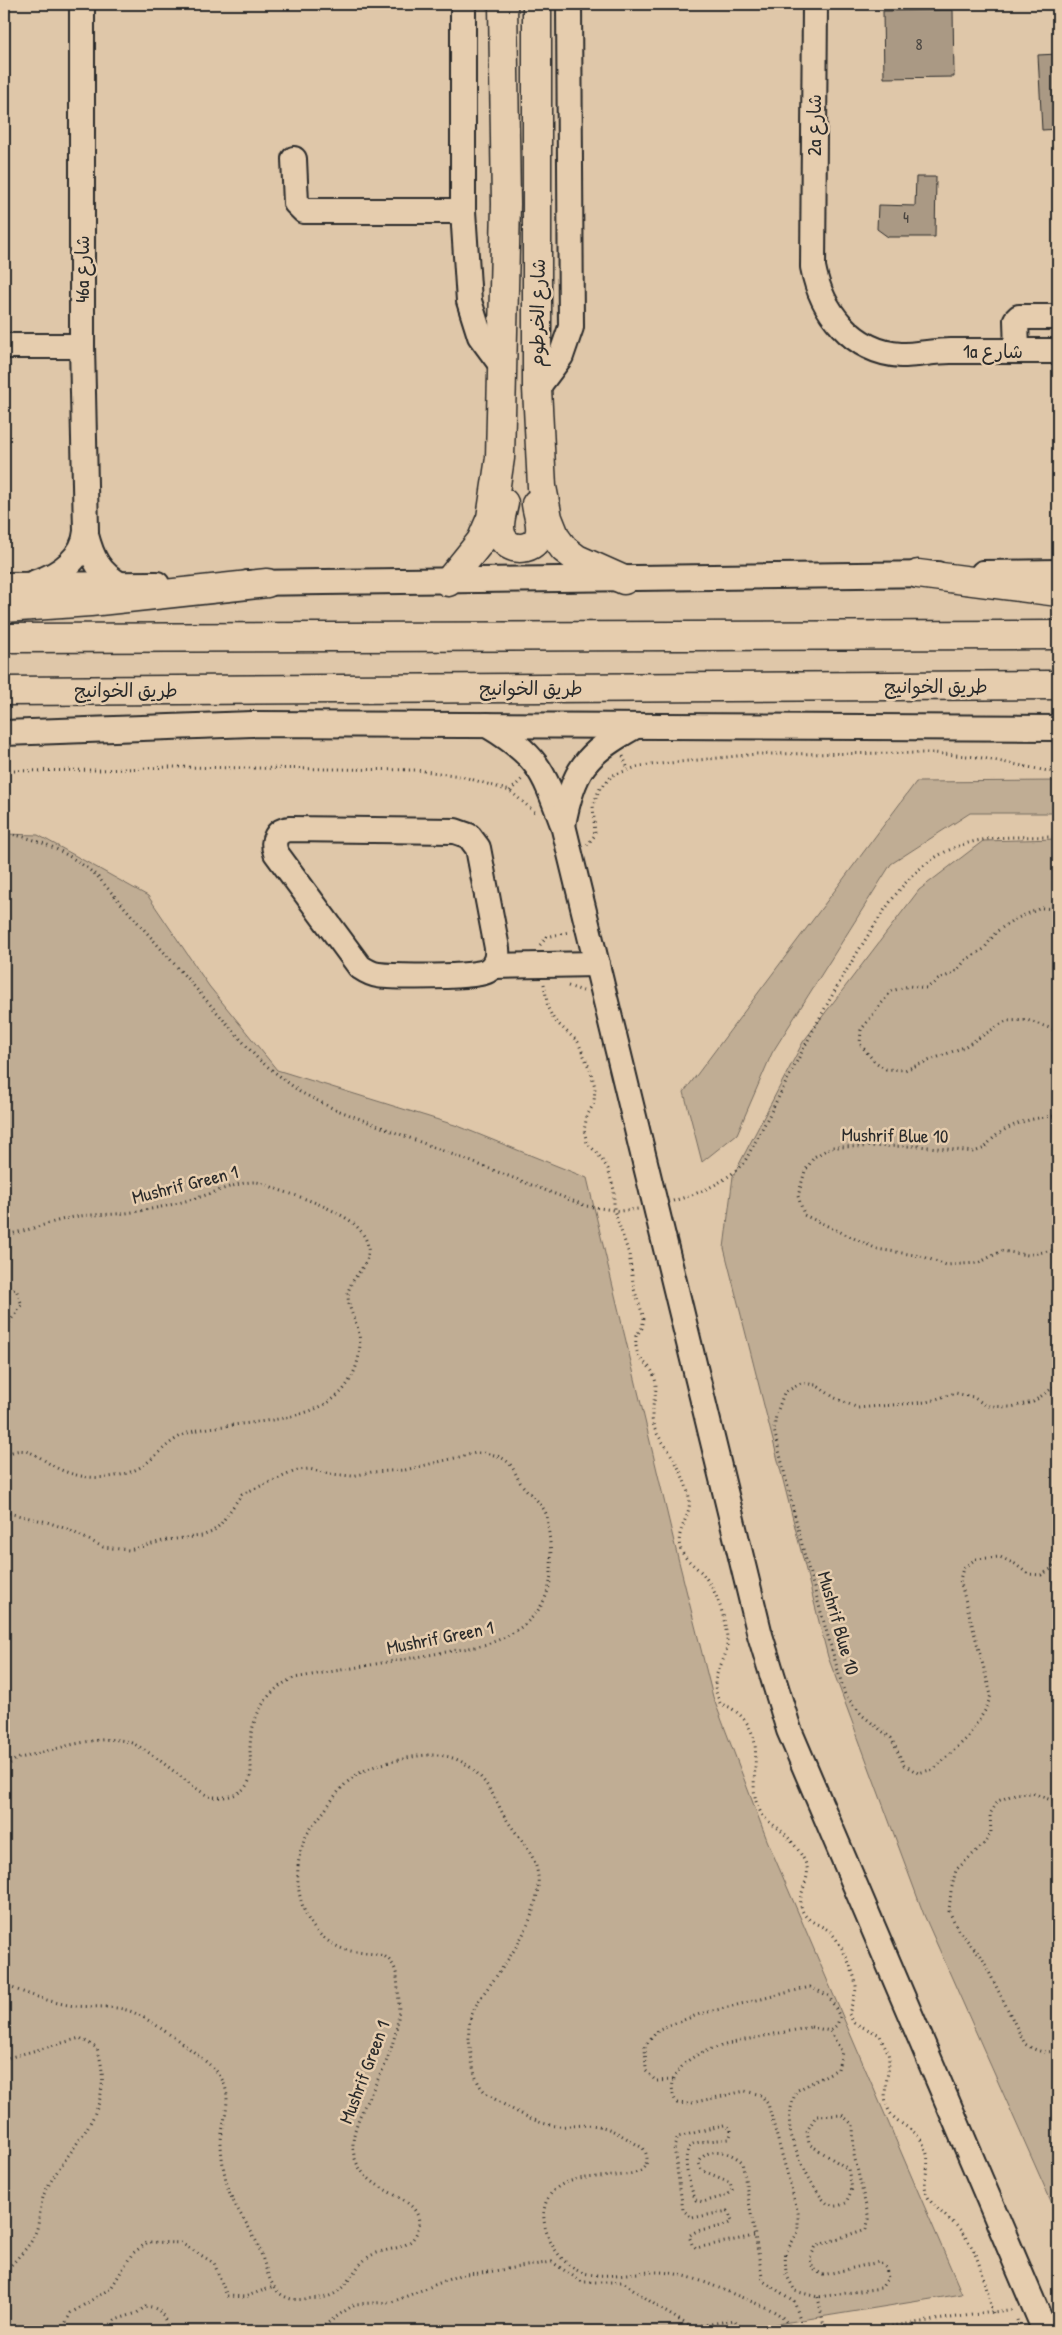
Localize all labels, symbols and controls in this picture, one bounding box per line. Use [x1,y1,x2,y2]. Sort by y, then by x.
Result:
house number: 8 [916,33,923,55]
street label: 2a شارع [801,94,828,156]
house number: 4 [903,206,909,228]
street label: 46a شارع [69,235,96,303]
street label: شارع الخرطوم [523,259,553,368]
street label: 1a شارع [963,338,1023,365]
street label: طريق الخوانيج [884,673,988,699]
street label: طريق الخوانيج [479,675,583,701]
street label: طريق الخوانيج [74,677,178,703]
street label: Mushrif Blue 10 [841,1121,949,1149]
street label: Mushrif Green 1 [129,1158,241,1210]
street label: Mushrif Blue 10 [812,1568,866,1678]
street label: Mushrif Green 1 [384,1614,496,1660]
street label: Mushrif Green 1 [332,2017,396,2127]

